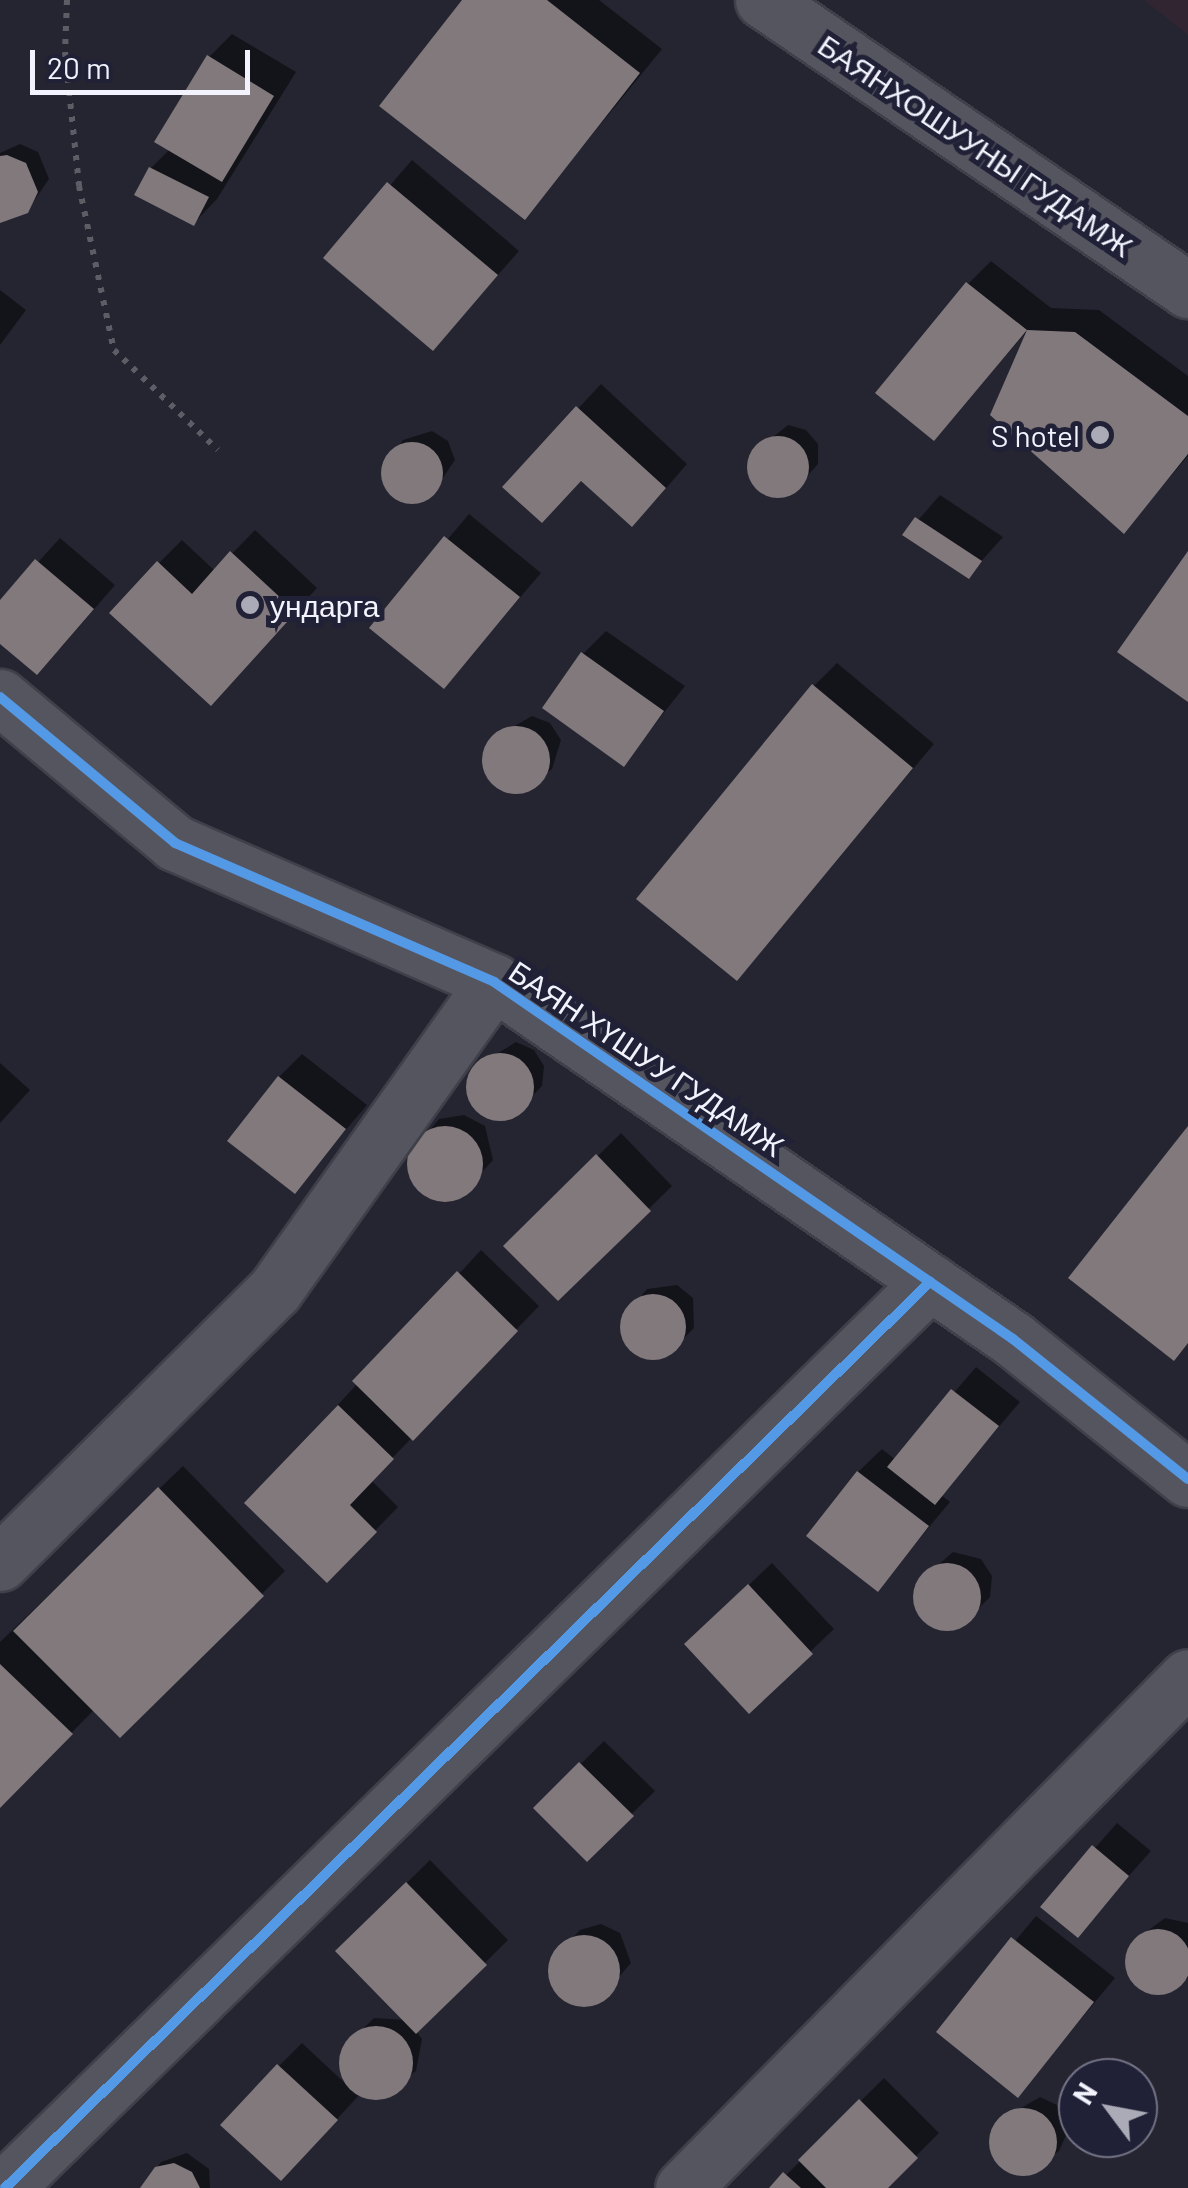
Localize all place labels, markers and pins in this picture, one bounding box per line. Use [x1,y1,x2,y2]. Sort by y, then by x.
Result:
place label: S hotel [991,417,1080,453]
marker: S hotel [1089,424,1111,446]
place label: ундарга [270,587,379,623]
marker: ундарга [239,594,261,616]

